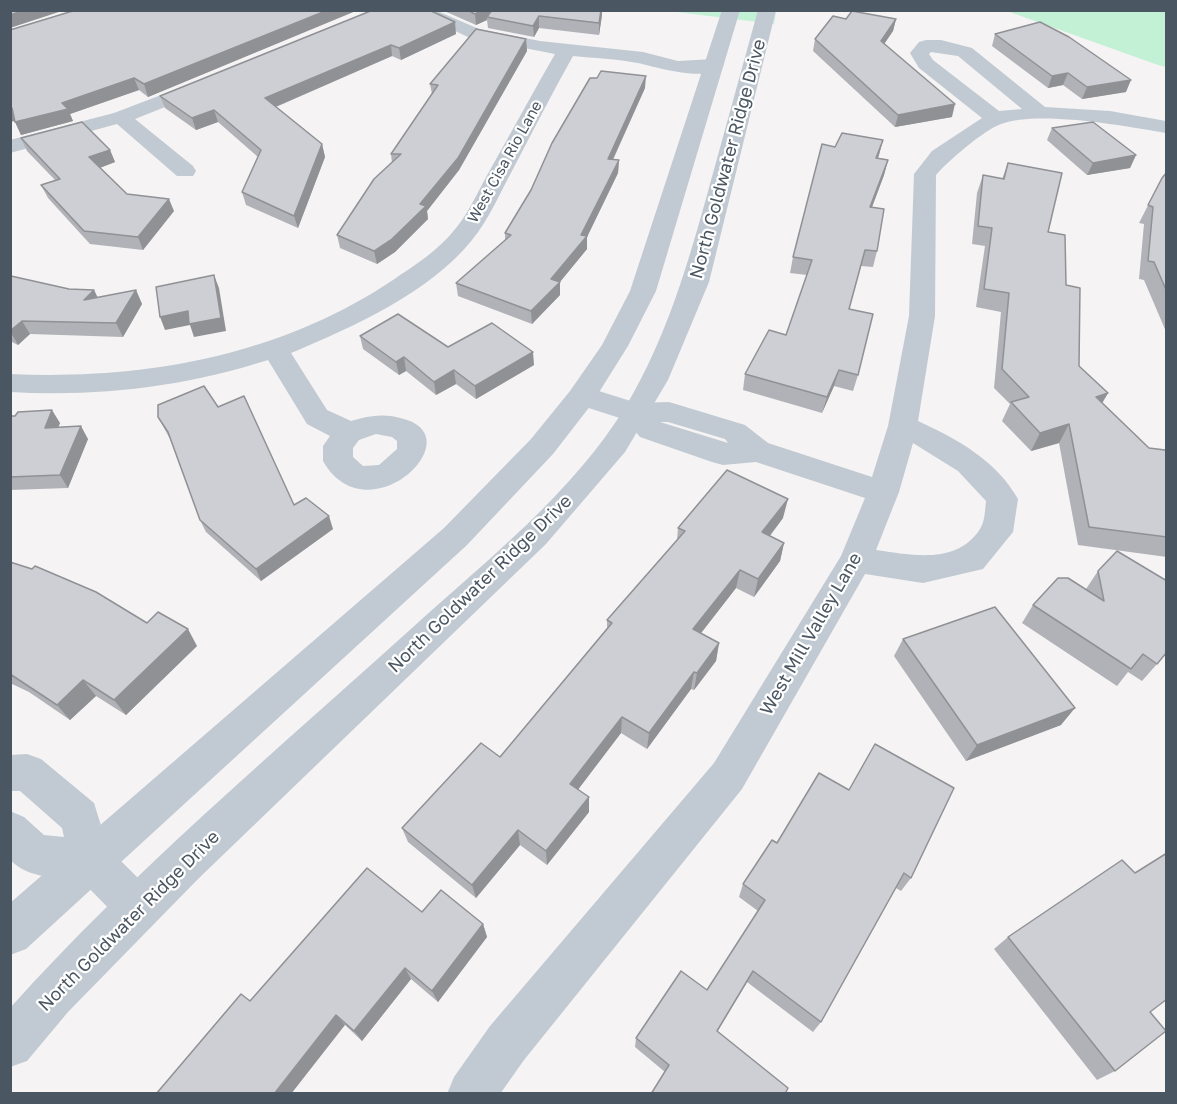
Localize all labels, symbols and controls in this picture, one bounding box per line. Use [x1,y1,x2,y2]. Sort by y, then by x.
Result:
street label: North Goldwater Ridge Drive [686,37,770,281]
street label: West Cisa Rio Lane [464,98,546,226]
street label: North Goldwater Ridge Drive [384,490,576,678]
street label: West Mill Valley Lane [756,549,866,719]
street label: North Goldwater Ridge Drive [34,826,224,1016]

